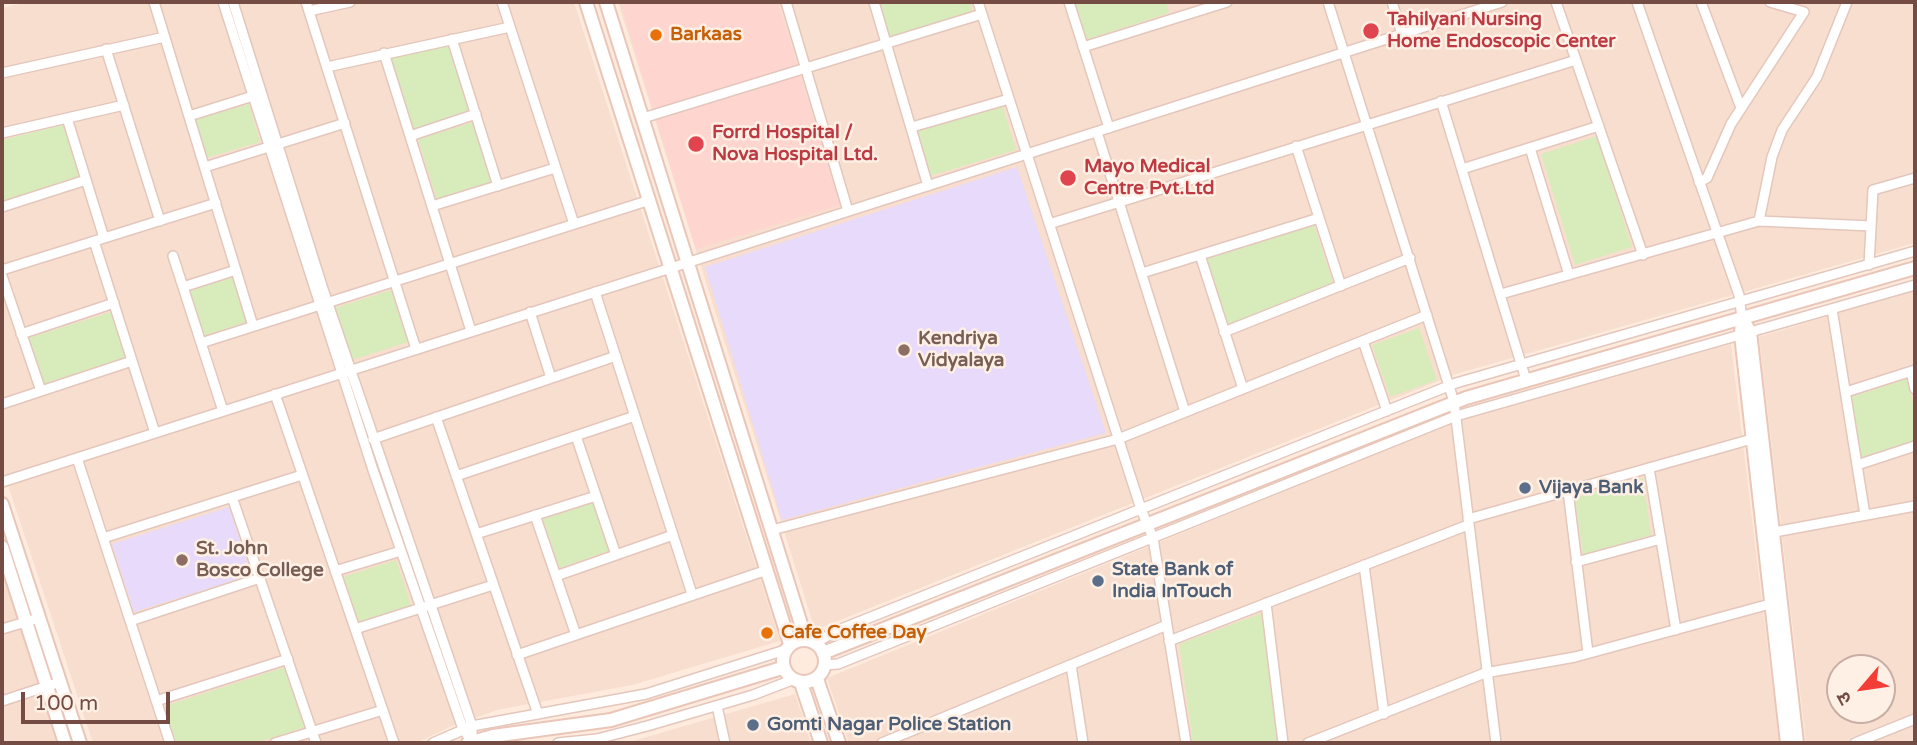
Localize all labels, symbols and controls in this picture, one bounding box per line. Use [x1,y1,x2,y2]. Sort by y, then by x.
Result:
place label: Tahilyani Nursing Home Endoscopic Center [1387,9,1616,53]
marker: Tahilyani Nursing Home Endoscopic Center [1361,21,1381,41]
place label: Barkaas [670,24,742,46]
marker: Barkaas [648,27,664,43]
place label: Forrd Hospital / Nova Hospital Ltd. [712,122,878,166]
marker: Forrd Hospital / Nova Hospital Ltd. [686,134,706,154]
place label: Mayo Medical Centre Pvt.Ltd [1084,156,1214,200]
marker: Mayo Medical Centre Pvt.Ltd [1058,168,1078,188]
place label: Kendriya Vidyalaya [918,328,1004,372]
marker: Kendriya Vidyalaya [896,342,912,358]
place label: Vijaya Bank [1539,477,1644,499]
marker: Vijaya Bank [1517,480,1533,496]
place label: St. John Bosco College [196,538,324,582]
marker: St. John Bosco College [174,552,190,568]
place label: State Bank of India InTouch [1112,559,1233,603]
marker: State Bank of India InTouch [1090,573,1106,589]
place label: Cafe Coffee Day [781,622,927,644]
marker: Cafe Coffee Day [759,625,775,641]
north arrow [1826,654,1896,724]
scale bar [24,678,173,722]
text: उ [1832,688,1857,708]
text: 100 m [34,691,98,716]
place label: Gomti Nagar Police Station [767,714,1011,736]
marker: Gomti Nagar Police Station [745,717,761,733]

